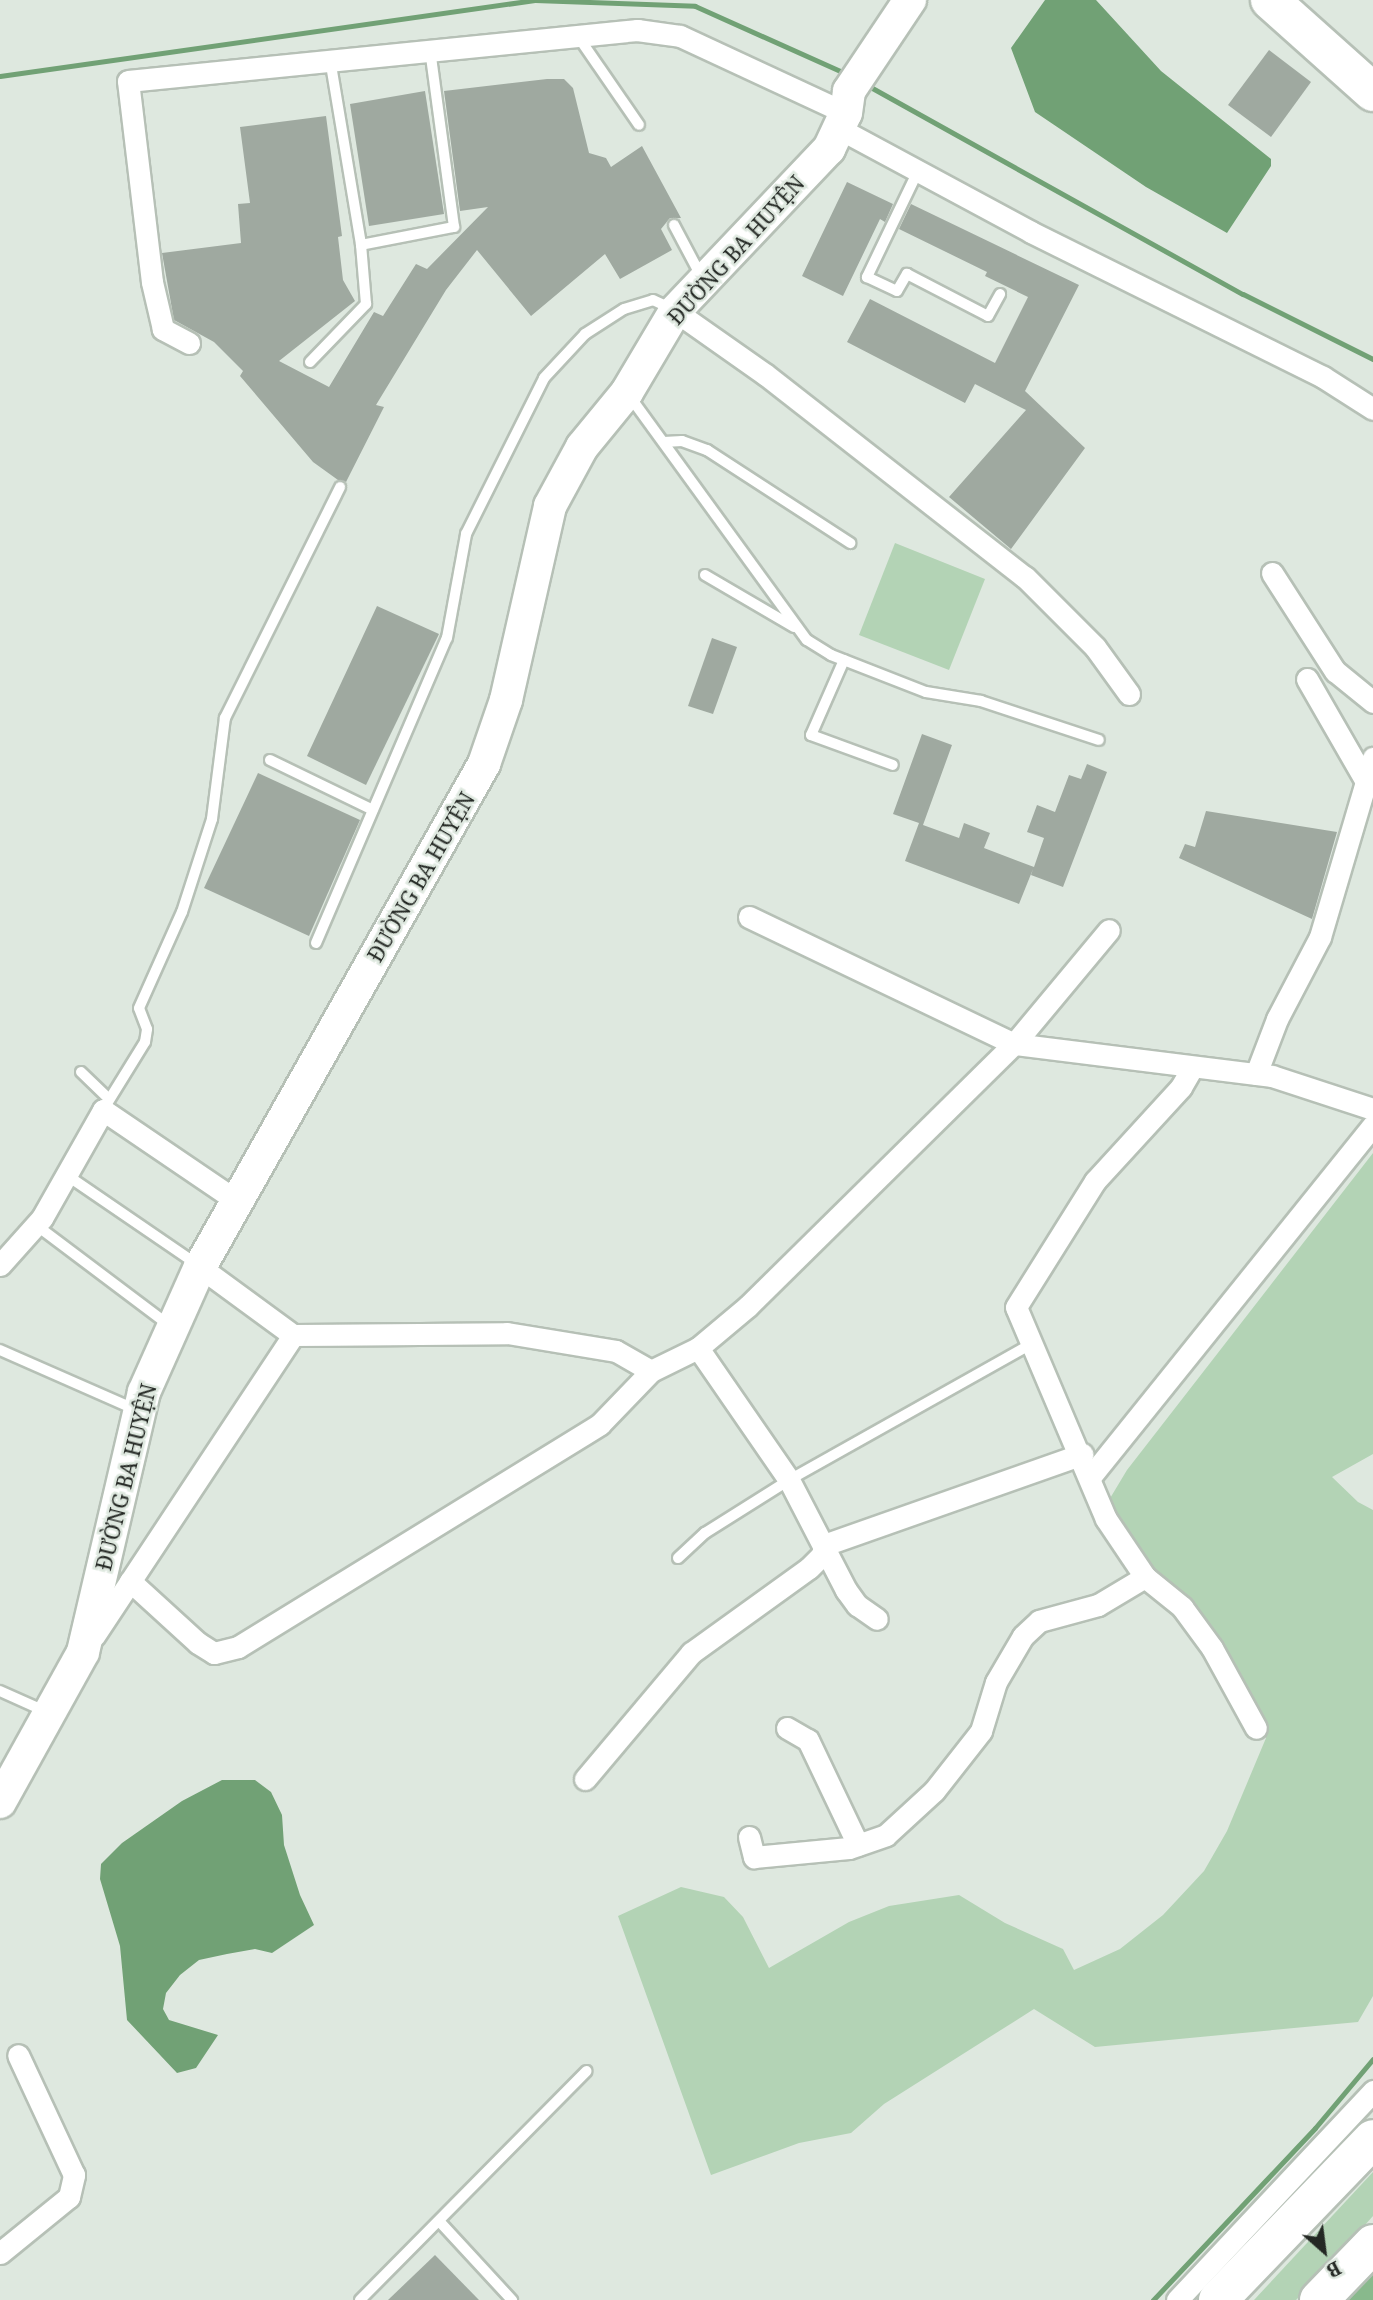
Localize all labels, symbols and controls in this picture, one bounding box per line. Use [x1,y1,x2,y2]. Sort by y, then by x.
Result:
street label: ĐƯỜNG BA HUYỆN [663,170,809,330]
street label: ĐƯỜNG BA HUYỆN [362,788,480,966]
street label: ĐƯỜNG BA HUYỆN [91,1381,161,1573]
north arrow [1289,2216,1359,2286]
text: B [1322,2255,1346,2284]

